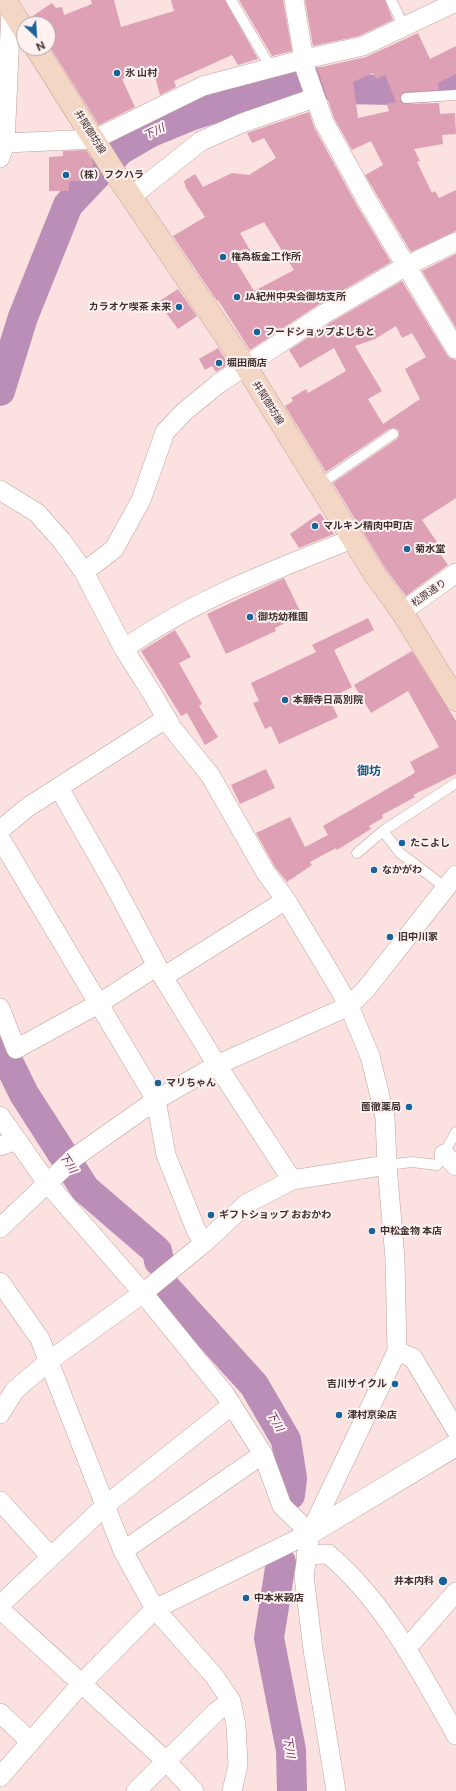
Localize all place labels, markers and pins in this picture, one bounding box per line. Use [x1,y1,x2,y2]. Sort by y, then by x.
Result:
place label: 氷 山村 [125,67,157,79]
marker: 氷 山村 [112,68,122,78]
place label: （株）フクハラ [74,169,144,181]
marker: （株）フクハラ [61,170,71,180]
place label: 権為板金工作所 [231,251,301,263]
marker: 権為板金工作所 [218,252,228,262]
place label: JA紀州中央会御坊支所 [245,291,346,303]
marker: JA紀州中央会御坊支所 [232,292,242,302]
place label: カラオケ喫茶 未来 [89,301,171,313]
marker: カラオケ喫茶 未来 [174,302,184,312]
place label: フードショップよしもと [265,326,375,338]
marker: フードショップよしもと [252,327,262,337]
place label: 堀田商店 [227,357,267,369]
marker: 堀田商店 [214,358,224,368]
place label: マルキン精肉中町店 [323,520,413,532]
marker: マルキン精肉中町店 [310,521,320,531]
place label: 菊水堂 [415,543,445,555]
marker: 菊水堂 [402,544,412,554]
place label: 御坊幼稚園 [258,611,308,623]
marker: 御坊幼稚園 [245,612,255,622]
place label: 本願寺日高別院 [293,694,363,706]
marker: 本願寺日高別院 [280,695,290,705]
place label: たこよし [410,837,450,849]
marker: たこよし [397,838,407,848]
place label: なかがわ [382,864,422,876]
marker: なかがわ [369,865,379,875]
place label: 旧中川家 [398,931,438,943]
marker: 旧中川家 [385,932,395,942]
place label: マリちゃん [166,1077,216,1089]
marker: マリちゃん [153,1078,163,1088]
place label: 薗徹薬局 [361,1101,401,1113]
marker: 薗徹薬局 [404,1102,414,1112]
place label: ギフトショップ おおかわ [219,1209,331,1221]
marker: ギフトショップ おおかわ [206,1210,216,1220]
place label: 中松金物 本店 [380,1225,442,1237]
marker: 中松金物 本店 [367,1226,377,1236]
place label: 吉川サイクル [327,1378,387,1390]
marker: 吉川サイクル [390,1379,400,1389]
place label: 津村京染店 [347,1409,397,1421]
marker: 津村京染店 [334,1410,344,1420]
place label: 井本内科 [394,1575,434,1587]
marker: 井本内科 [437,1575,449,1587]
place label: 中本米穀店 [254,1592,304,1604]
marker: 中本米穀店 [241,1593,251,1603]

